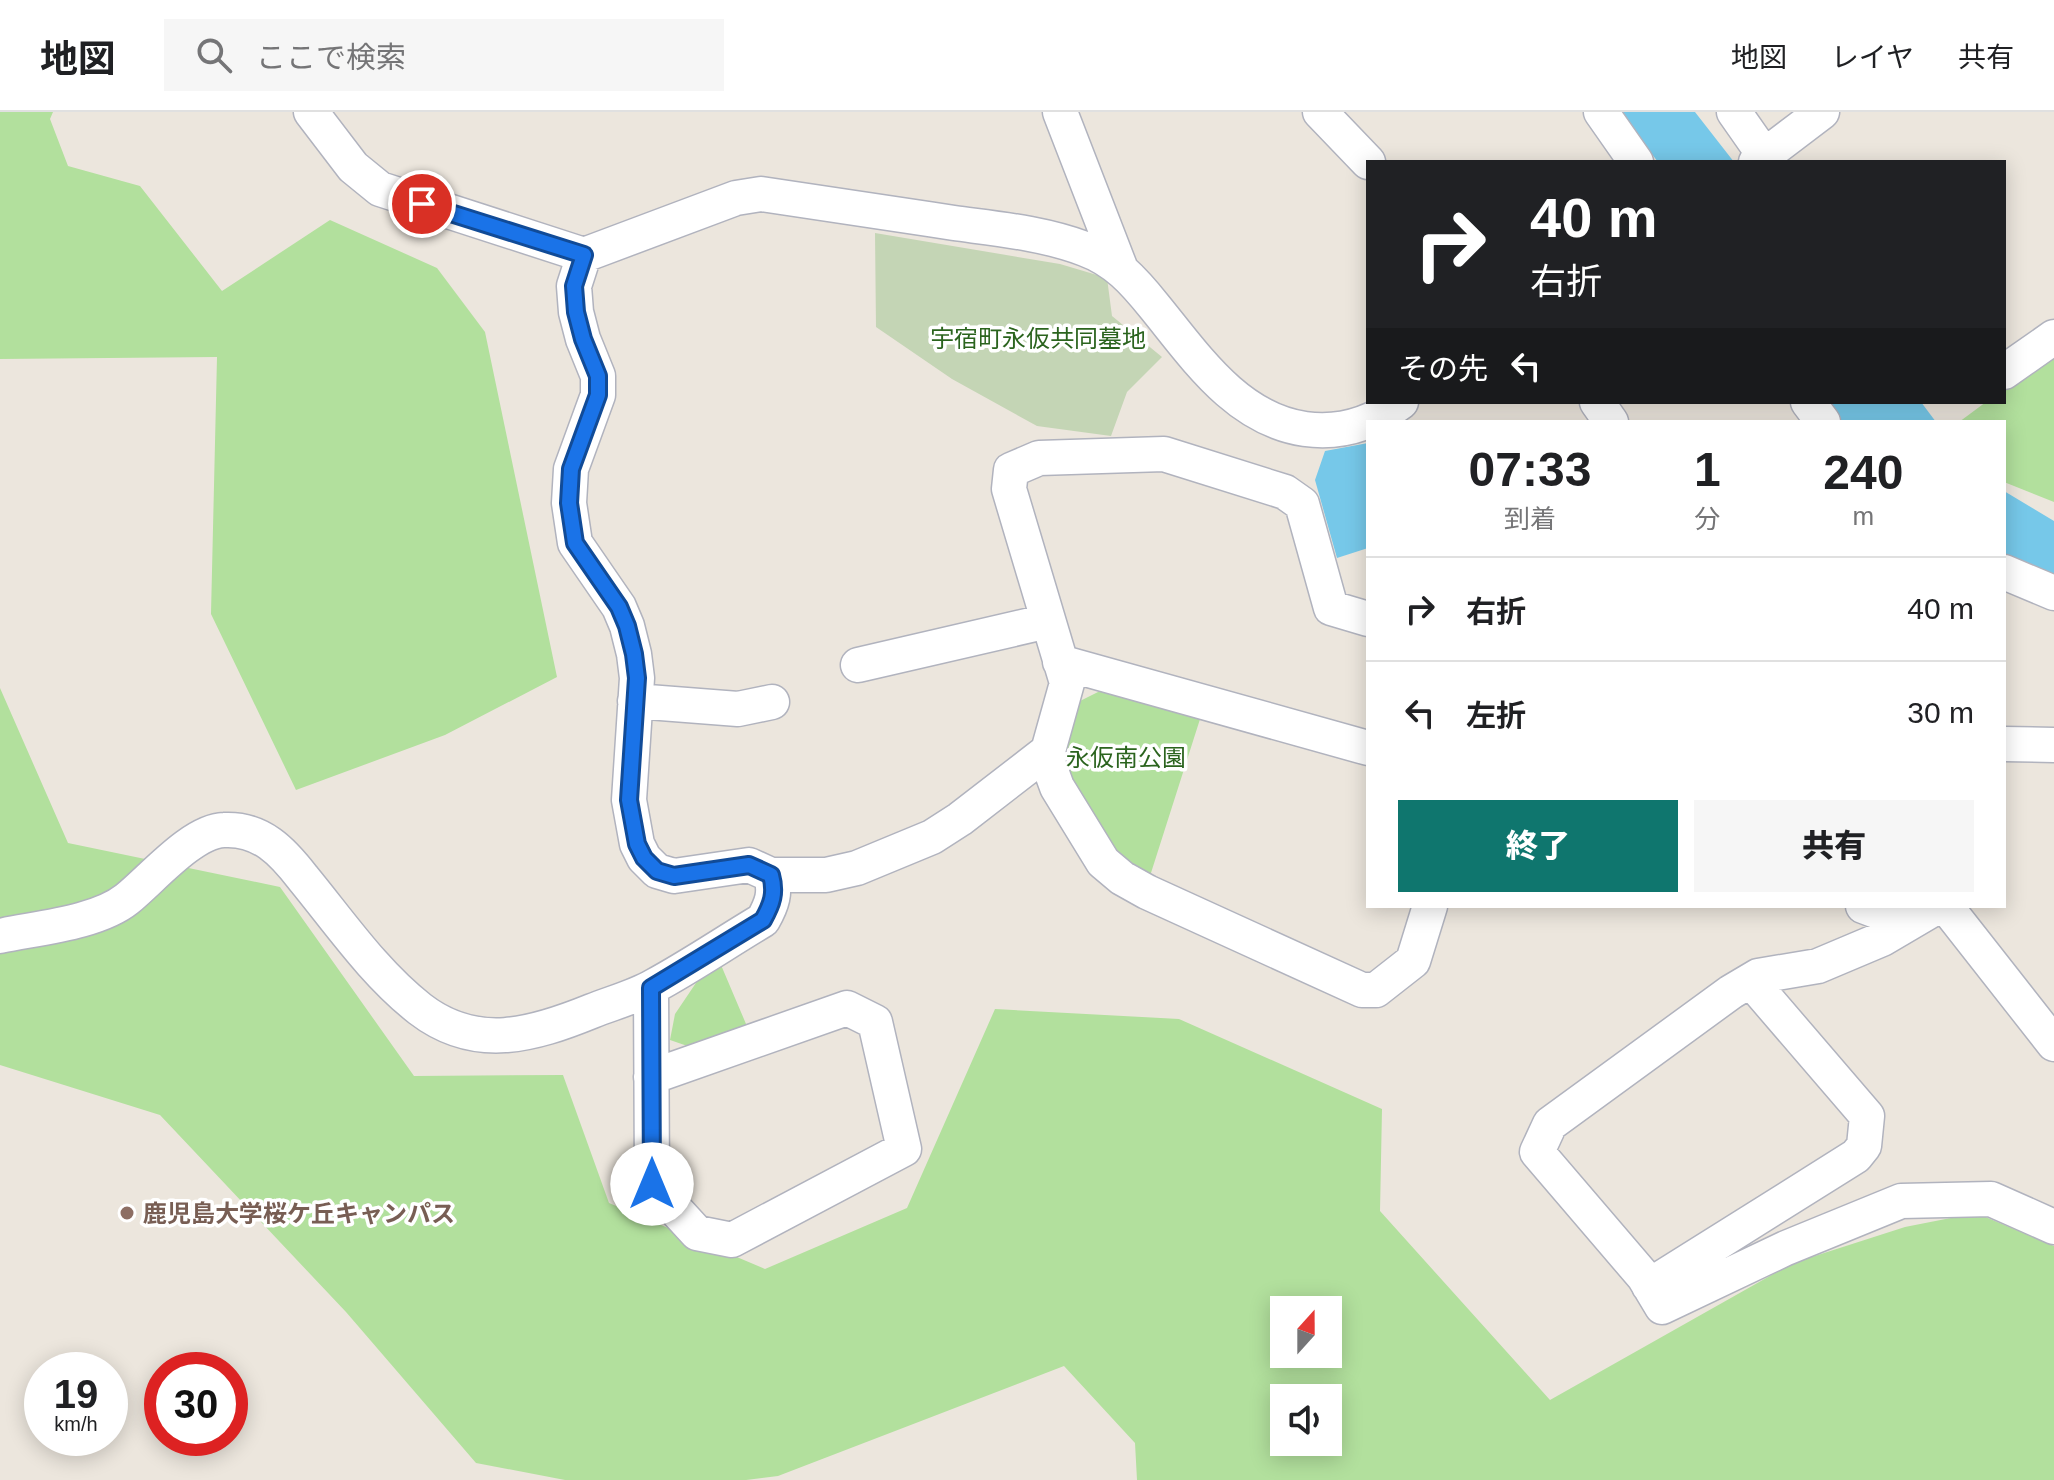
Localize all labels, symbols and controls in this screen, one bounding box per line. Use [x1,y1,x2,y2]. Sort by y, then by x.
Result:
search box [164,19,724,91]
icon: search [192,33,236,77]
text: 地図 [40,38,116,80]
text: ここで検索 [256,41,406,74]
text: 地図 [1731,42,1787,73]
text: レイヤ [1831,42,1914,73]
text: 共有 [1958,42,2014,73]
pin [388,170,456,238]
icon: arrive [400,182,444,226]
text: 40 m [1530,186,1658,249]
icon: right [1398,192,1502,296]
text: 右折 [1530,261,1602,302]
park label: 宇宿町永仮共同墓地 [930,325,1146,352]
icon: left [1504,344,1548,388]
text: その先 [1398,352,1488,385]
text: 07:33 [1469,443,1591,496]
text: 1 [1694,443,1721,496]
text: 240 [1823,446,1903,499]
text: m [1853,501,1874,531]
text: 到着 [1504,504,1556,534]
text: 分 [1694,504,1720,534]
icon: right [1398,587,1442,631]
text: 40 m [1907,592,1974,625]
text: 右折 [1466,595,1526,628]
icon: left [1398,691,1442,735]
text: 30 m [1907,696,1974,729]
text: 左折 [1466,699,1526,732]
park label: 永仮南公園 [1066,744,1186,771]
button: 終了 [1398,800,1678,892]
button: 共有 [1694,800,1974,892]
position arrow [610,1142,694,1226]
place label: 鹿児島大学桜ケ丘キャンパス [143,1200,455,1227]
marker: 鹿児島大学桜ケ丘キャンパス [118,1204,136,1222]
north arrow [1270,1296,1342,1368]
map controls [1270,1296,1342,1456]
speed limit sign: 30 [144,1352,248,1456]
text: 19 [54,1372,98,1416]
button: sound [1270,1384,1342,1456]
text: km/h [54,1413,98,1435]

